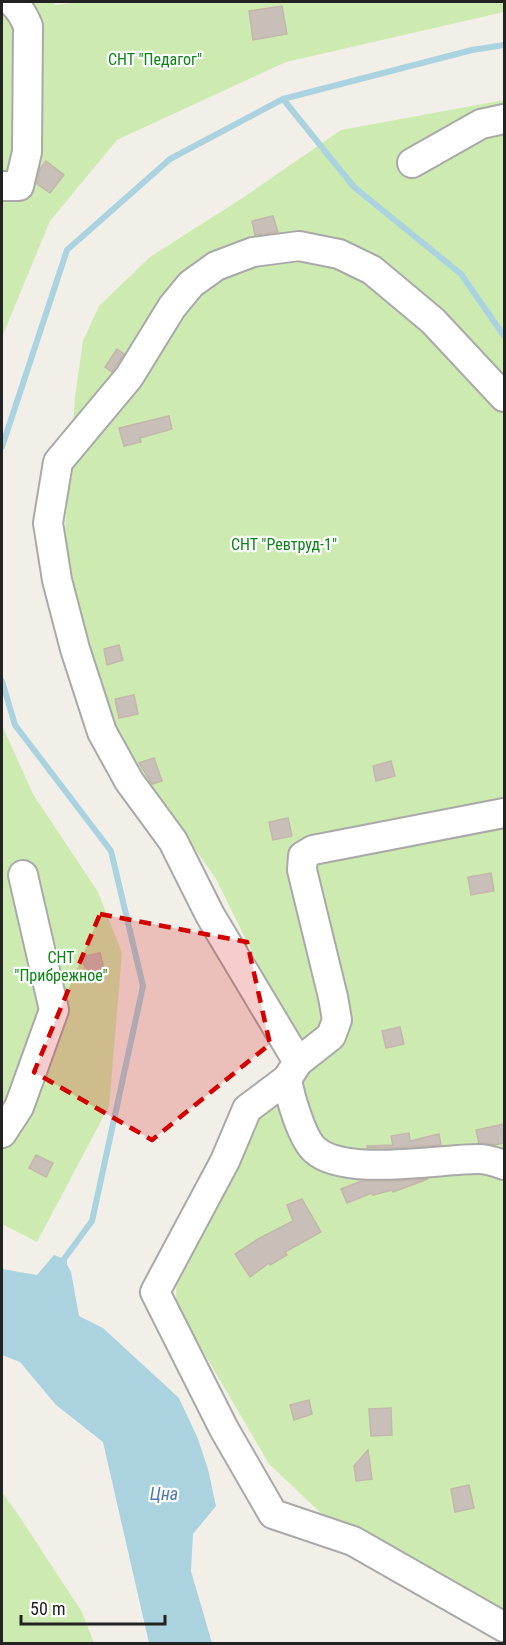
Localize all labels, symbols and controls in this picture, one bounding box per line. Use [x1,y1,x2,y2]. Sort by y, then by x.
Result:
park label: СНТ "Педагог" [108,50,202,69]
park label: СНТ "Ревтруд-1" [231,535,337,554]
park label: СНТ "Прибрежное" [14,948,108,985]
water label: Цна [150,1483,178,1504]
scale bar [21,1588,165,1626]
text: 50 m [30,1598,65,1619]

